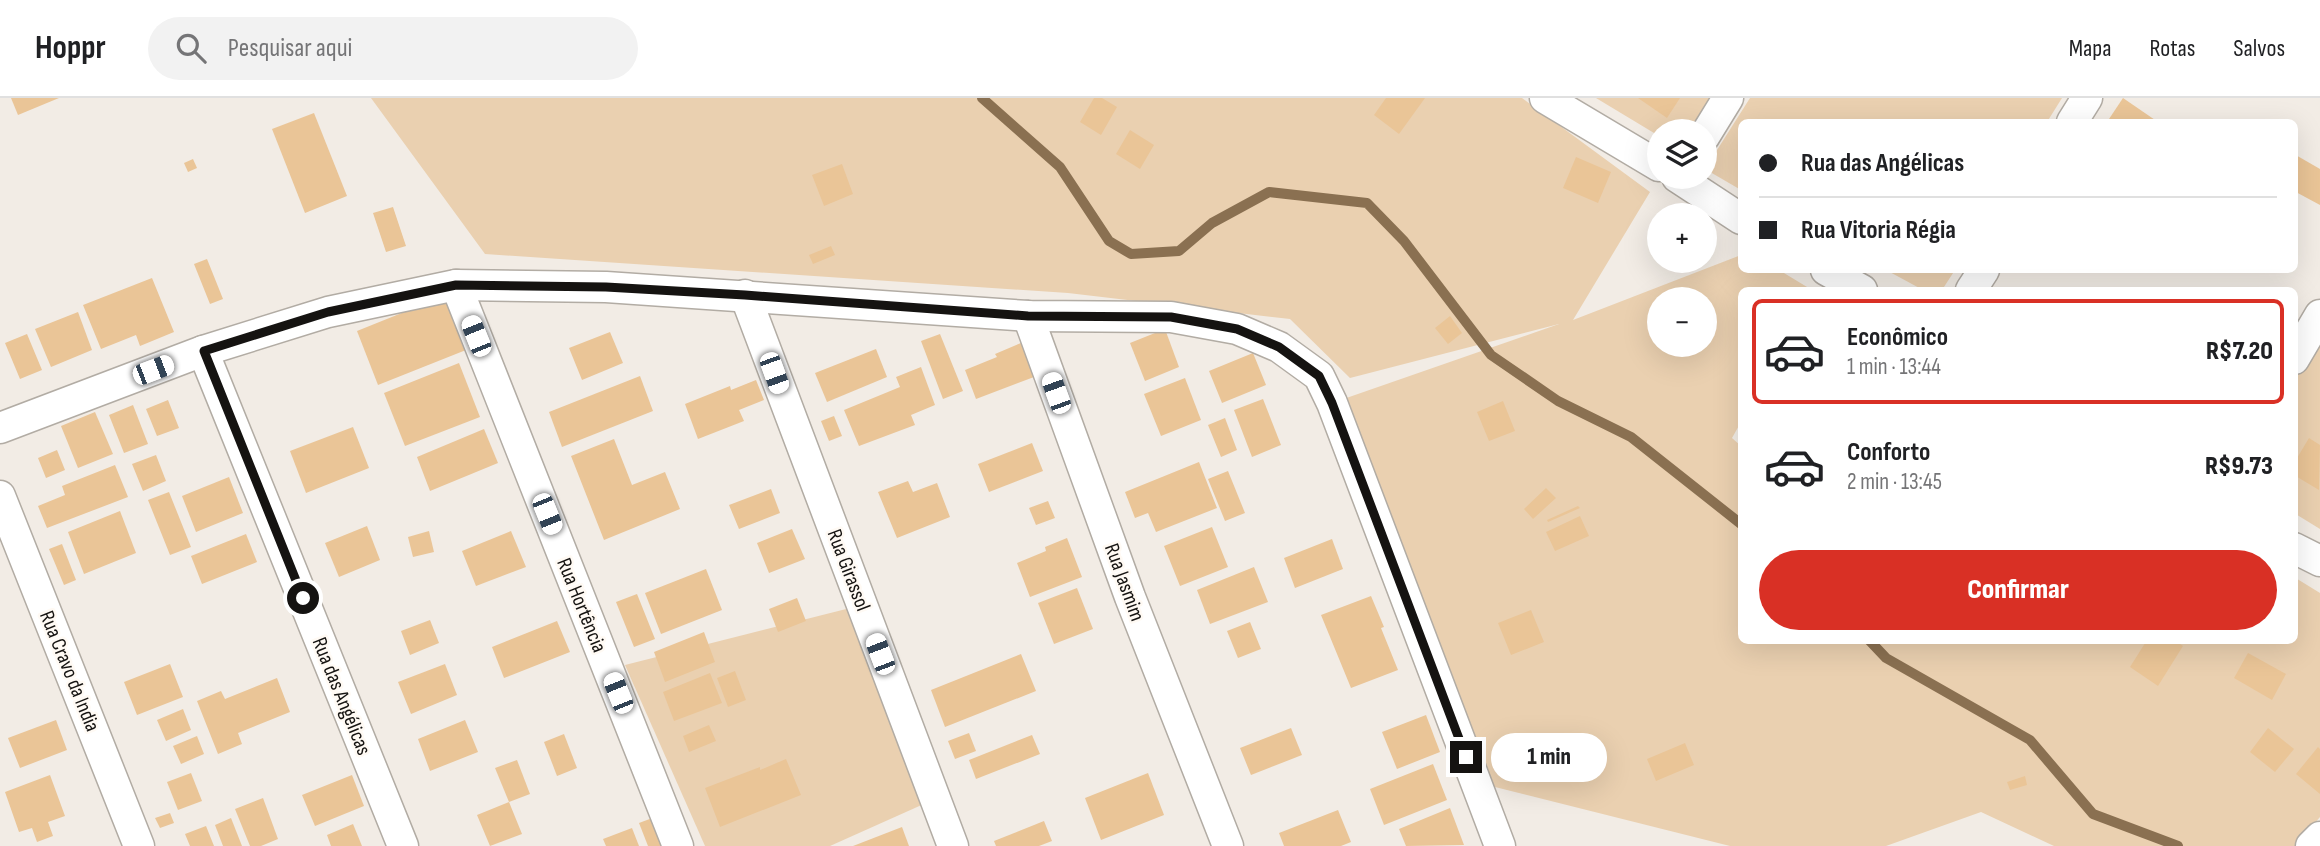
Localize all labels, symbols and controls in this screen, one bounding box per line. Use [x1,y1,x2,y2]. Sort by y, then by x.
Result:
search box [148,17,638,80]
text: Hoppr [35,28,106,68]
icon: search [172,29,210,67]
text: Pesquisar aqui [228,33,352,64]
text: Mapa [2069,34,2112,63]
text: Rotas [2150,34,2195,63]
text: Salvos [2233,34,2285,63]
map controls [1647,119,1717,357]
button: layers [1647,119,1717,189]
text: Rua das Angélicas [1801,148,1964,179]
button: + [1647,203,1717,273]
text: Rua Vitoria Régia [1801,215,1956,246]
button: − [1647,287,1717,357]
car [459,313,494,359]
icon: car [1763,320,1826,383]
text: Econômico [1847,322,1948,353]
text: R$7.20 [2206,336,2273,367]
car [757,350,792,396]
car [130,353,177,387]
text: 1 min · 13:44 [1847,353,1941,381]
car [1039,370,1074,416]
icon: car [1763,435,1826,498]
text: Conforto [1847,437,1930,468]
text: R$9.73 [2205,451,2273,482]
text: 2 min · 13:45 [1847,468,1942,496]
car [530,491,565,537]
street label: Rua Girassol [822,526,876,615]
street label: Rua Jasmim [1099,540,1150,624]
button: Confirmar [1759,550,2277,630]
street label: Rua Hortência [551,554,612,656]
route start [287,582,319,614]
street label: Rua Cravo da India [34,607,105,735]
car [863,631,898,677]
street label: Rua das Angélicas [307,634,376,759]
car [601,670,636,716]
callout: 1 min [1490,732,1606,782]
route end [1450,741,1482,773]
text: 1 min [1527,743,1571,771]

